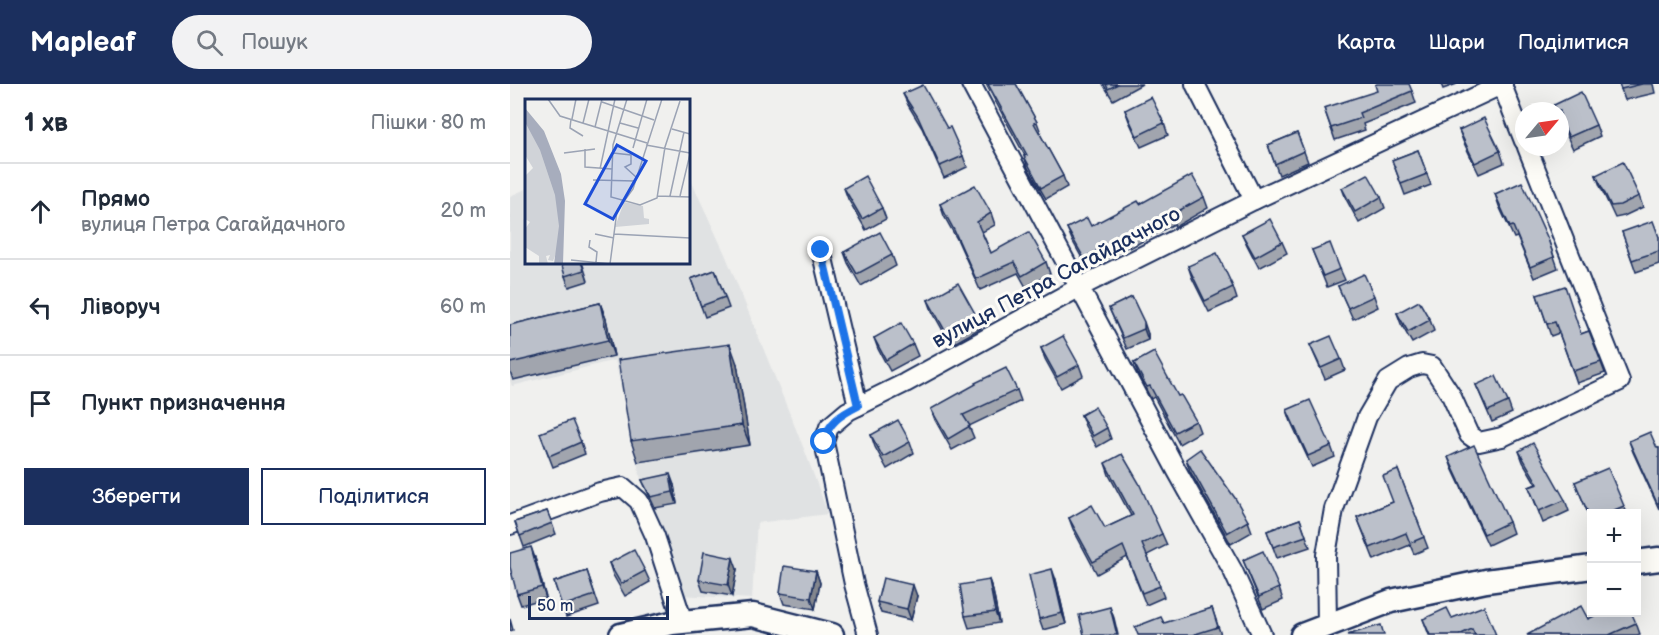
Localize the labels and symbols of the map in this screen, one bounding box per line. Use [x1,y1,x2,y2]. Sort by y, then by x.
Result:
inset map [525,99,690,264]
north arrow [1515,102,1569,156]
street label: вулиця Петра Сагайдачного [928,201,1185,354]
route end [807,236,833,262]
route start [810,428,836,454]
scale bar [528,593,669,620]

